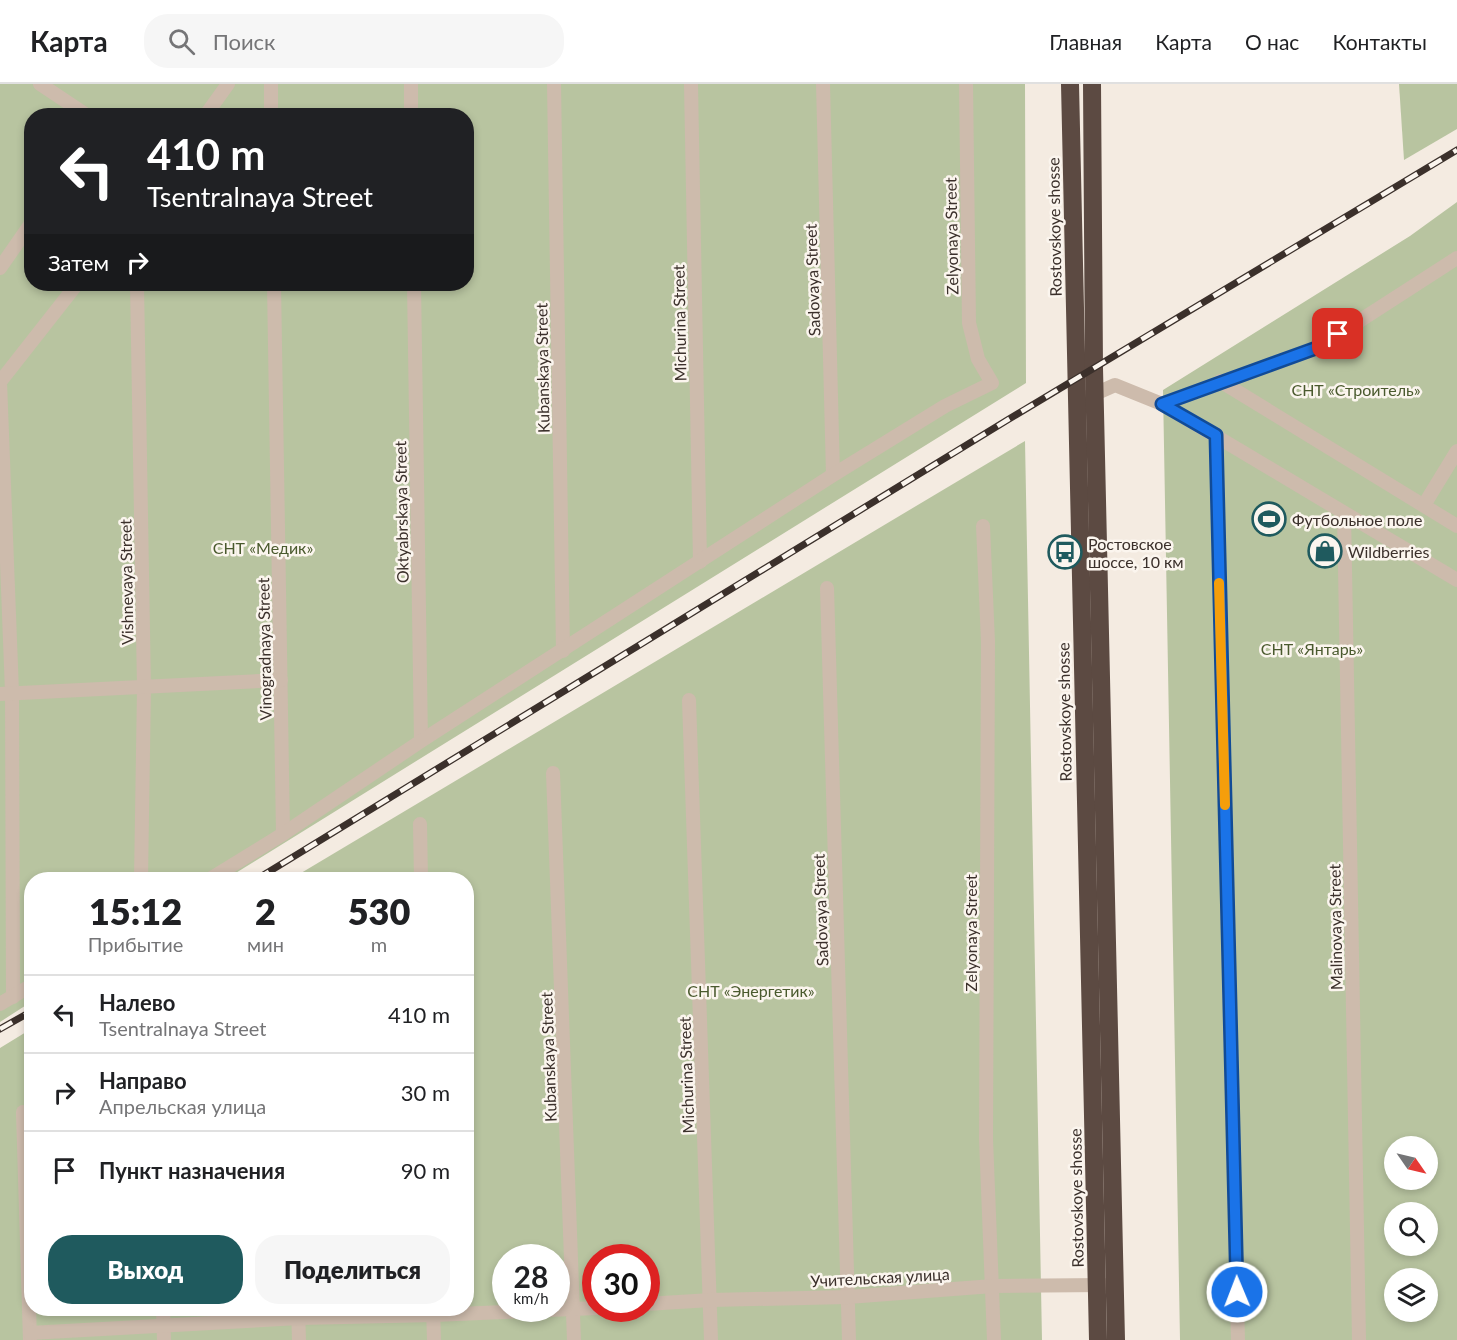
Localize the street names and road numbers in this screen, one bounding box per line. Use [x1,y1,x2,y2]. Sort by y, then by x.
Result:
street label: Rostovskoye shosse [1043,157,1065,297]
street label: Zelyonaya Street [940,177,962,295]
street label: Sadovaya Street [801,223,823,337]
street label: Michurina Street [668,264,690,382]
street label: Kubanskaya Street [531,303,553,433]
street label: Oktyabrskaya Street [390,440,412,583]
street label: Vishnevaya Street [115,519,137,645]
street label: Vinogradnaya Street [253,577,275,720]
street label: Rostovskoye shosse [1053,642,1075,782]
street label: Sadovaya Street [809,853,831,967]
street label: Malinovaya Street [1324,864,1346,990]
street label: Zelyonaya Street [961,874,980,992]
street label: Kubanskaya Street [536,991,560,1122]
street label: Michurina Street [674,1016,698,1134]
street label: Rostovskoye shosse [1065,1128,1087,1268]
street label: Учительская улица [810,1264,950,1290]

